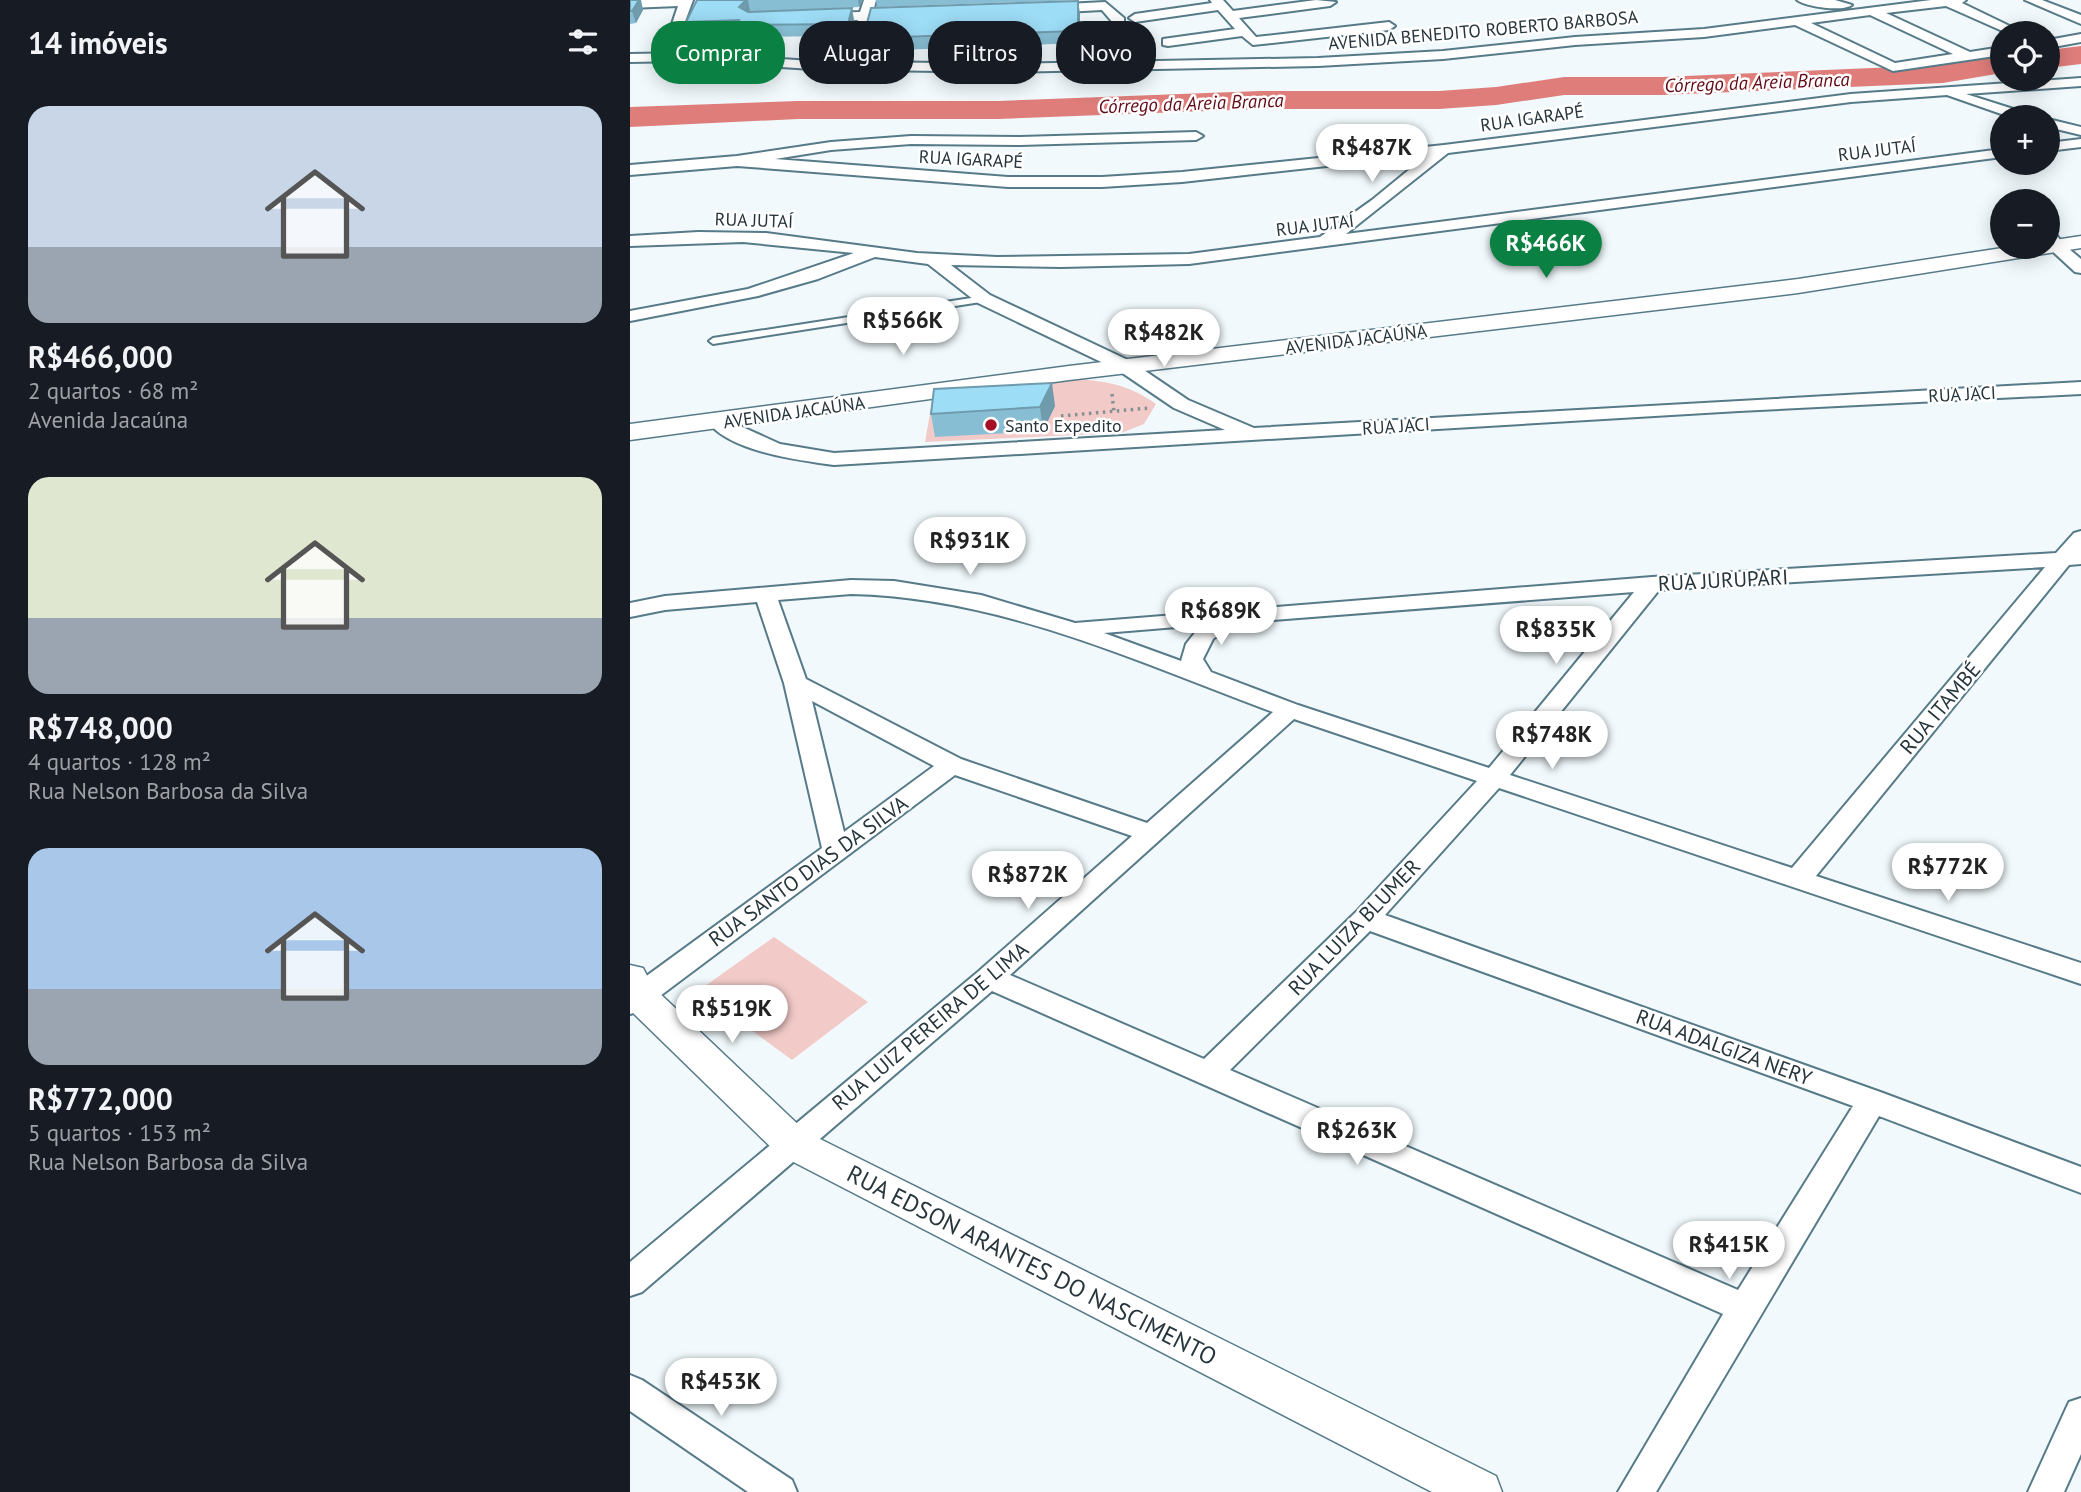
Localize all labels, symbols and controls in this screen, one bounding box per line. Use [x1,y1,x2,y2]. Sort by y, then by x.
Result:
street label: AVENIDA BENEDITO ROBERTO BARBOSA [1327,5,1639,55]
chip: Comprar [651,21,785,84]
chip: Alugar [799,21,914,84]
chip: Filtros [928,21,1042,84]
chip: Novo [1056,21,1156,84]
map controls [1990,21,2060,259]
button: locate [1990,21,2060,91]
text: 14 imóveis [28,23,168,62]
icon: filters [564,23,602,61]
water label: Córrego da Areia Branca [1664,67,1851,97]
water label: Córrego da Areia Branca [1098,88,1285,118]
street label: RUA IGARAPÉ [1479,99,1585,137]
button: + [1990,105,2060,175]
pin: R$487K [1315,124,1429,184]
text: R$487K [1332,132,1412,161]
street label: RUA JUTAÍ [1837,134,1918,166]
street label: RUA IGARAPÉ [918,145,1024,173]
icon: home [252,151,378,277]
button: − [1990,189,2060,259]
street label: RUA JUTAÍ [714,207,794,233]
street label: RUA JUTAÍ [1275,209,1356,241]
pin: R$466K [1489,220,1603,280]
text: R$466K [1506,228,1586,257]
pin: R$566K [846,298,960,357]
text: R$566K [863,305,943,334]
pin: R$482K [1107,310,1221,369]
text: R$482K [1124,317,1204,346]
street label: AVENIDA JACAÚNA [1284,319,1429,359]
text: R$466,000 [28,337,173,376]
text: 2 quartos · 68 m² [28,376,198,405]
street label: RUA JACI [1927,381,1997,407]
street label: AVENIDA JACAÚNA [722,391,867,433]
text: Avenida Jacaúna [28,405,188,434]
street label: RUA JACI [1361,412,1431,440]
place label: Santo Expedito [1005,414,1122,437]
marker: Santo Expedito [983,417,999,433]
pin: R$931K [913,518,1027,577]
icon: home [252,522,378,648]
text: R$931K [930,525,1010,554]
street label: RUA JURUPARI [1657,563,1789,597]
pin: R$689K [1164,588,1278,647]
text: R$689K [1181,595,1261,624]
pin: R$835K [1499,606,1613,666]
text: R$835K [1516,614,1596,643]
street label: RUA ITAMBÉ [1894,656,1986,760]
text: R$748,000 [28,708,173,747]
pin: R$748K [1495,712,1609,771]
text: R$748K [1512,719,1592,748]
text: 4 quartos · 128 m² [28,747,211,776]
text: Rua Nelson Barbosa da Silva [28,776,308,805]
street label: RUA SANTO DIAS DA SILVA [703,789,913,952]
pin: R$772K [1891,844,2005,903]
text: R$772K [1908,851,1988,880]
pin: R$872K [971,852,1085,911]
street label: RUA LUIZA BLUMER [1282,853,1426,1001]
text: R$872K [988,859,1068,888]
icon: home [252,893,378,1019]
street label: RUA LUIZ PEREIRA DE LIMA [826,935,1034,1116]
pin: R$519K [675,986,789,1045]
text: R$519K [692,993,772,1022]
street label: RUA ADALGIZA NERY [1632,1003,1816,1091]
text: R$772,000 [28,1079,173,1118]
pin: R$263K [1300,1108,1414,1167]
text: R$263K [1317,1115,1397,1144]
text: 5 quartos · 153 m² [28,1118,211,1147]
text: Rua Nelson Barbosa da Silva [28,1147,308,1176]
street label: RUA EDSON ARANTES DO NASCIMENTO [842,1158,1222,1372]
pin: R$415K [1672,1222,1786,1281]
text: R$415K [1689,1229,1769,1258]
pin: R$453K [664,1358,778,1418]
text: R$453K [681,1366,761,1395]

